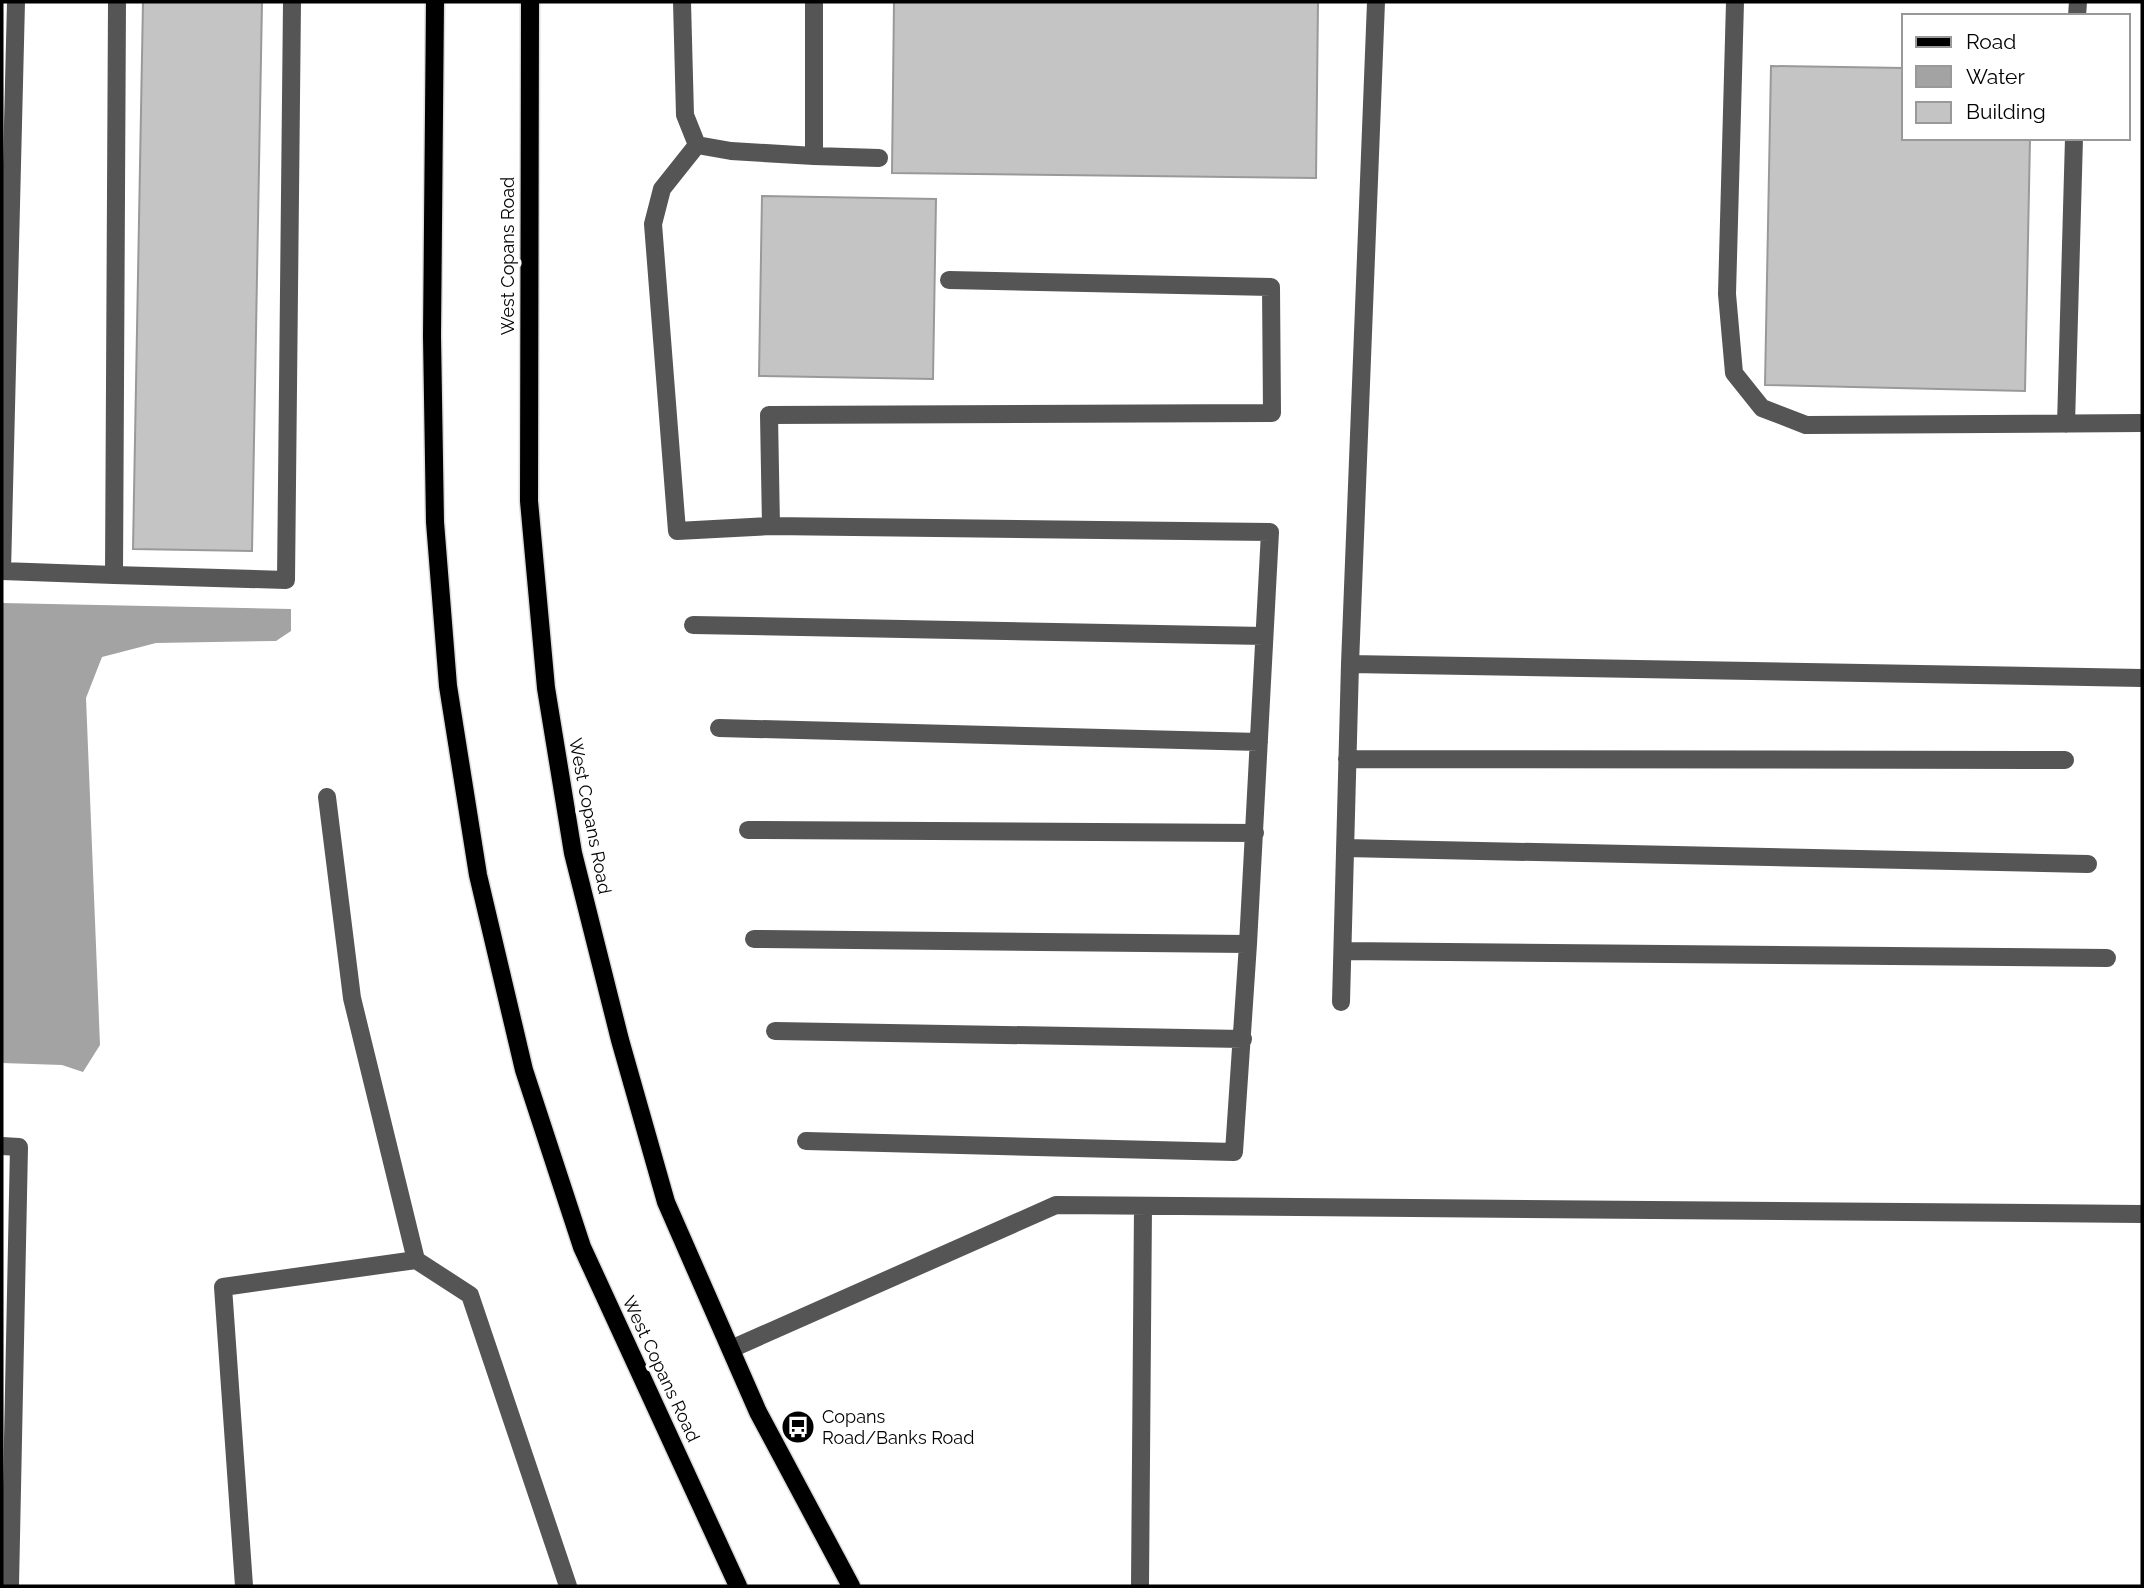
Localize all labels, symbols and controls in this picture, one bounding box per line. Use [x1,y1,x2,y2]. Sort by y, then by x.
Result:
legend [1902,14,2130,140]
text: Road [1966,29,2016,54]
text: Water [1966,64,2025,89]
text: Building [1966,99,2046,124]
street label: West Copans Road [497,177,518,335]
street label: West Copans Road [565,736,616,896]
street label: West Copans Road [618,1293,704,1445]
place label: Copans Road/Banks Road [822,1406,974,1448]
bus stop icon: Copans Road/Banks Road [779,1408,817,1446]

